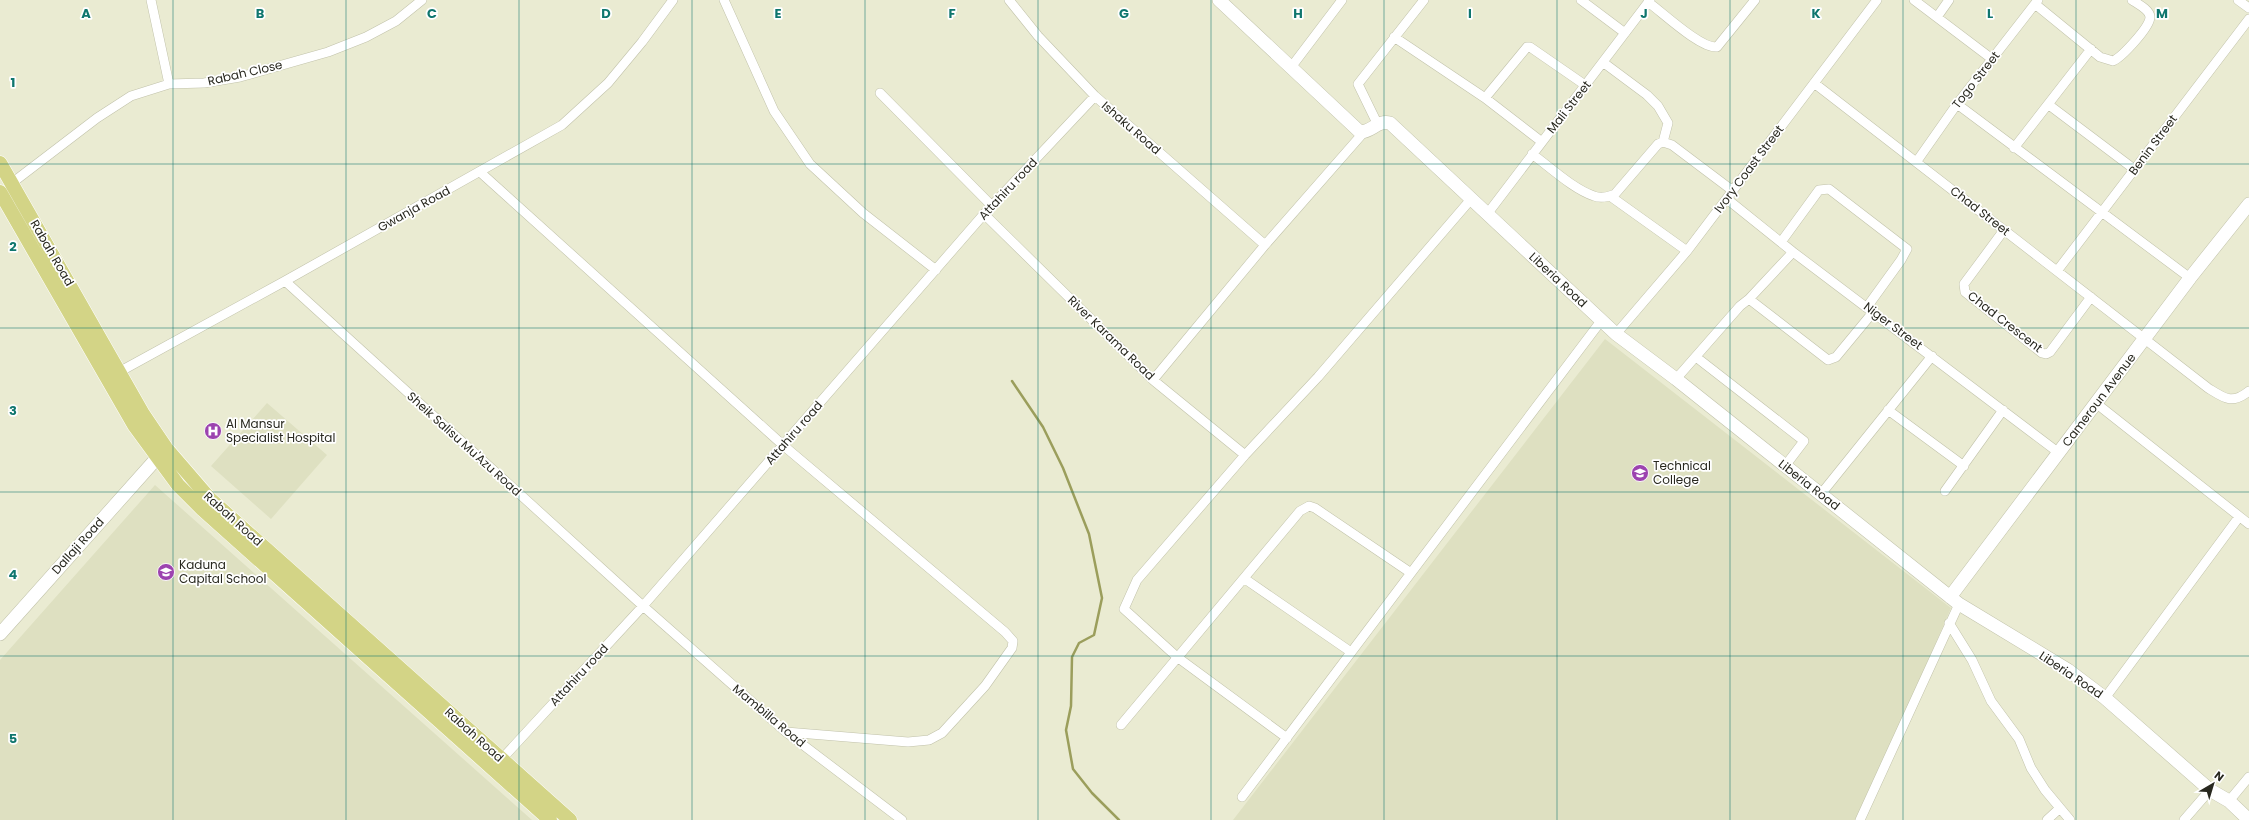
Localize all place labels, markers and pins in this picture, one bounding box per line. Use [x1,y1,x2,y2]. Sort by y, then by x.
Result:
place label: Al Mansur Specialist Hospital [226,415,335,446]
hospital icon: Al Mansur Specialist Hospital [203,421,223,441]
place label: Technical College [1653,457,1711,488]
school or university icon: Technical College [1630,463,1650,483]
place label: Kaduna Capital School [179,556,266,587]
school or university icon: Kaduna Capital School [156,562,176,582]

